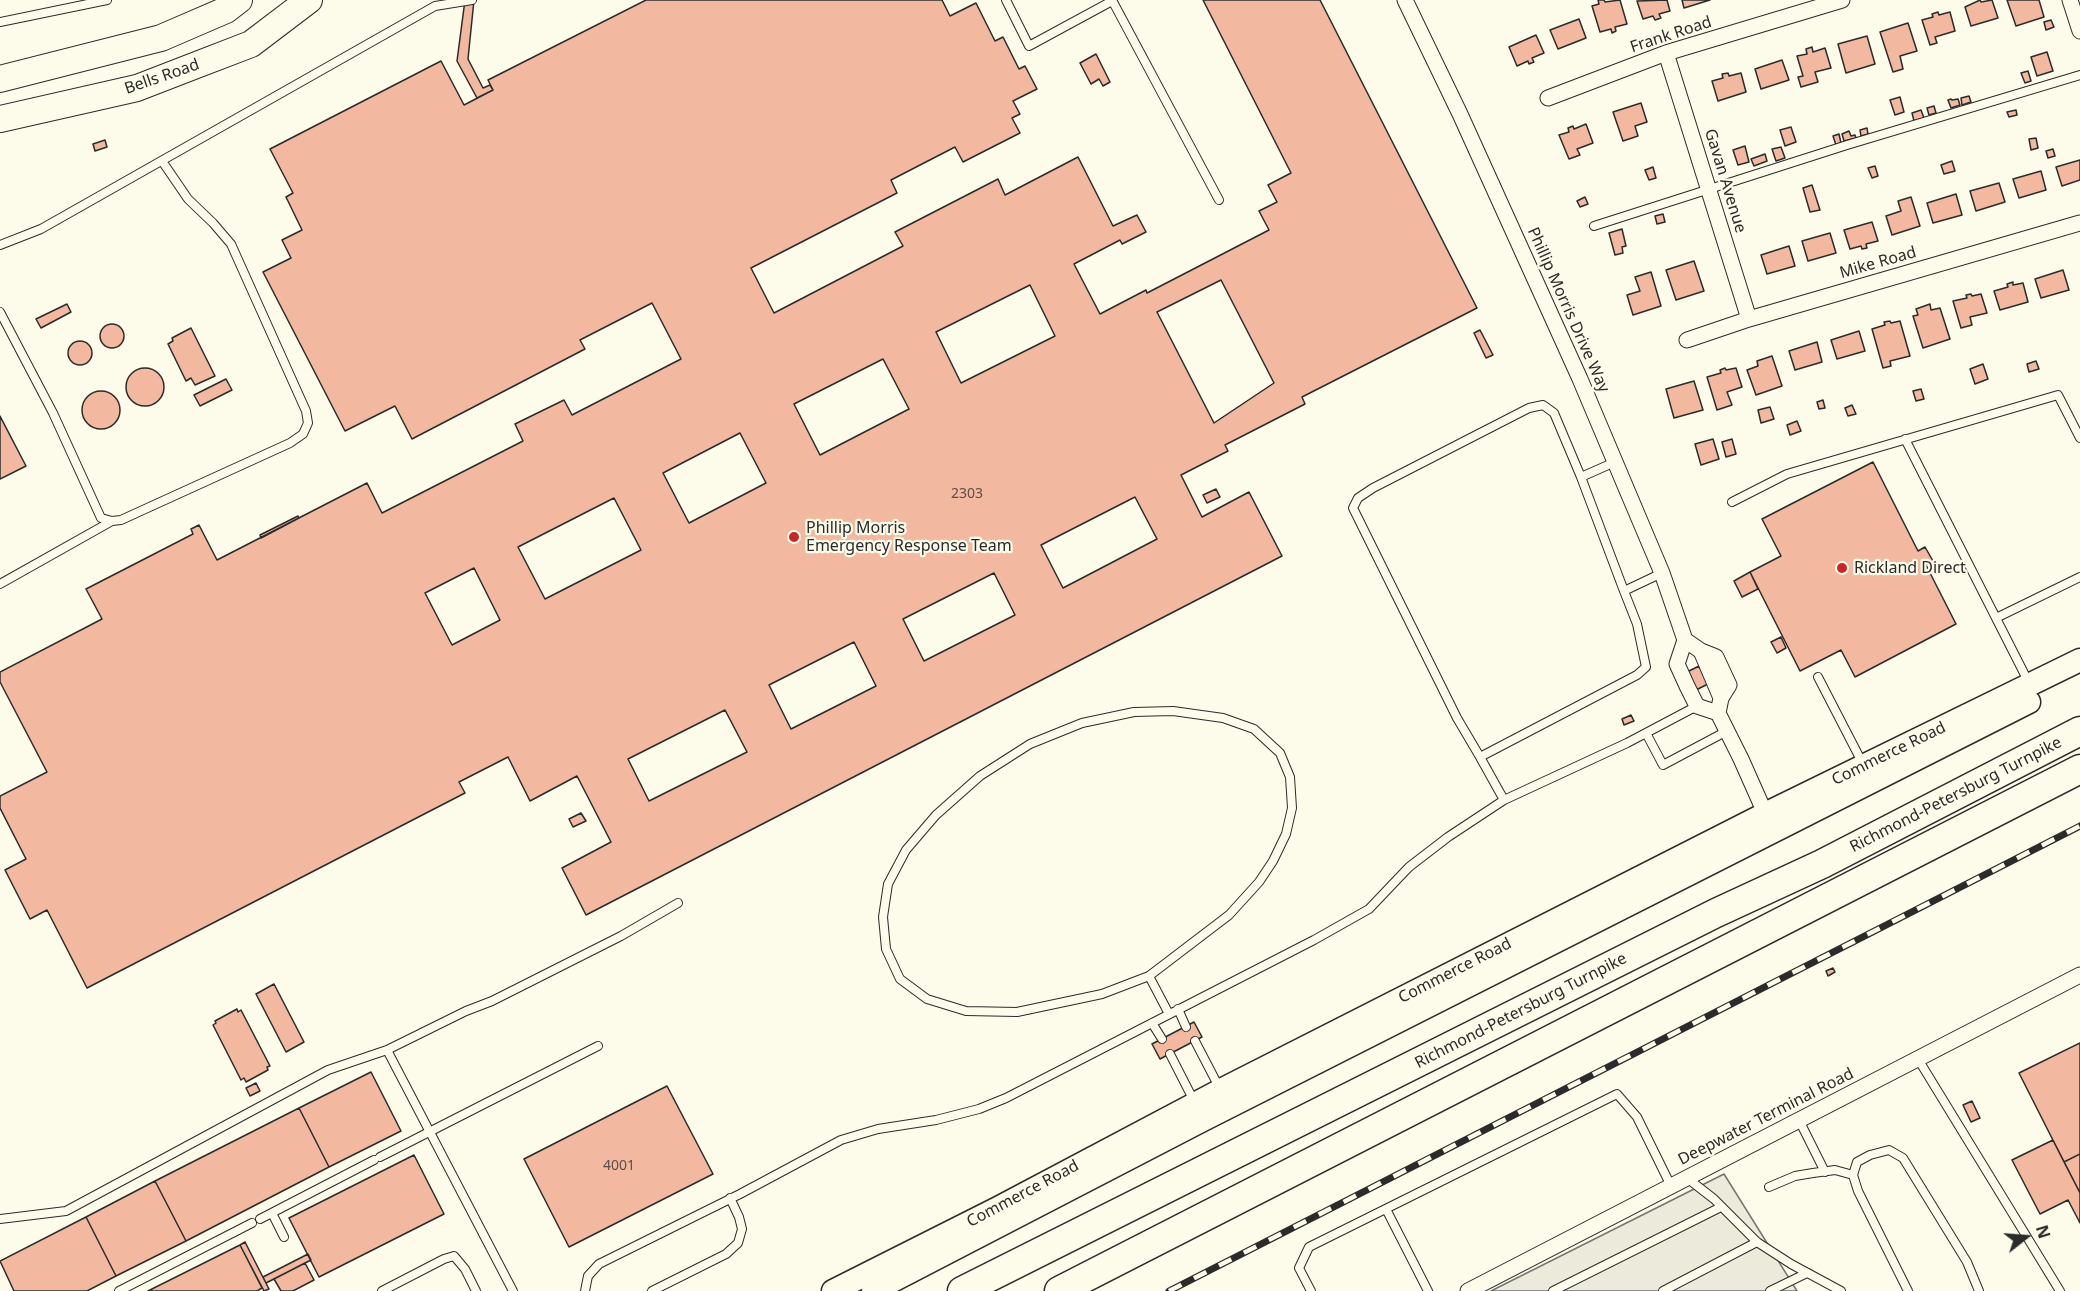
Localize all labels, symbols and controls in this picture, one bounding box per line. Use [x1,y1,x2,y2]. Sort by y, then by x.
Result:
street label: Frank Road [1628,13,1714,57]
street label: Bells Road [122,55,202,99]
street label: Gavan Avenue [1700,127,1750,235]
street label: Phillip Morris Drive Way [1523,224,1613,396]
street label: Mike Road [1837,243,1919,283]
house number: 2303 [951,486,983,502]
place label: Phillip Morris Emergency Response Team [806,518,1012,556]
marker: Phillip Morris Emergency Response Team [787,530,801,544]
place label: Rickland Direct [1854,558,1966,578]
marker: Rickland Direct [1835,561,1849,575]
street label: Commerce Road [1829,718,1949,790]
street label: Richmond-Petersburg Turnpike [1847,733,2065,857]
street label: Commerce Road [1395,934,1515,1008]
street label: Richmond-Petersburg Turnpike [1412,949,1630,1073]
street label: Deepwater Terminal Road [1675,1064,1857,1170]
street label: Commerce Road [964,1156,1082,1232]
house number: 4001 [603,1158,635,1174]
north arrow [1996,1207,2056,1267]
text: N [2031,1222,2056,1241]

